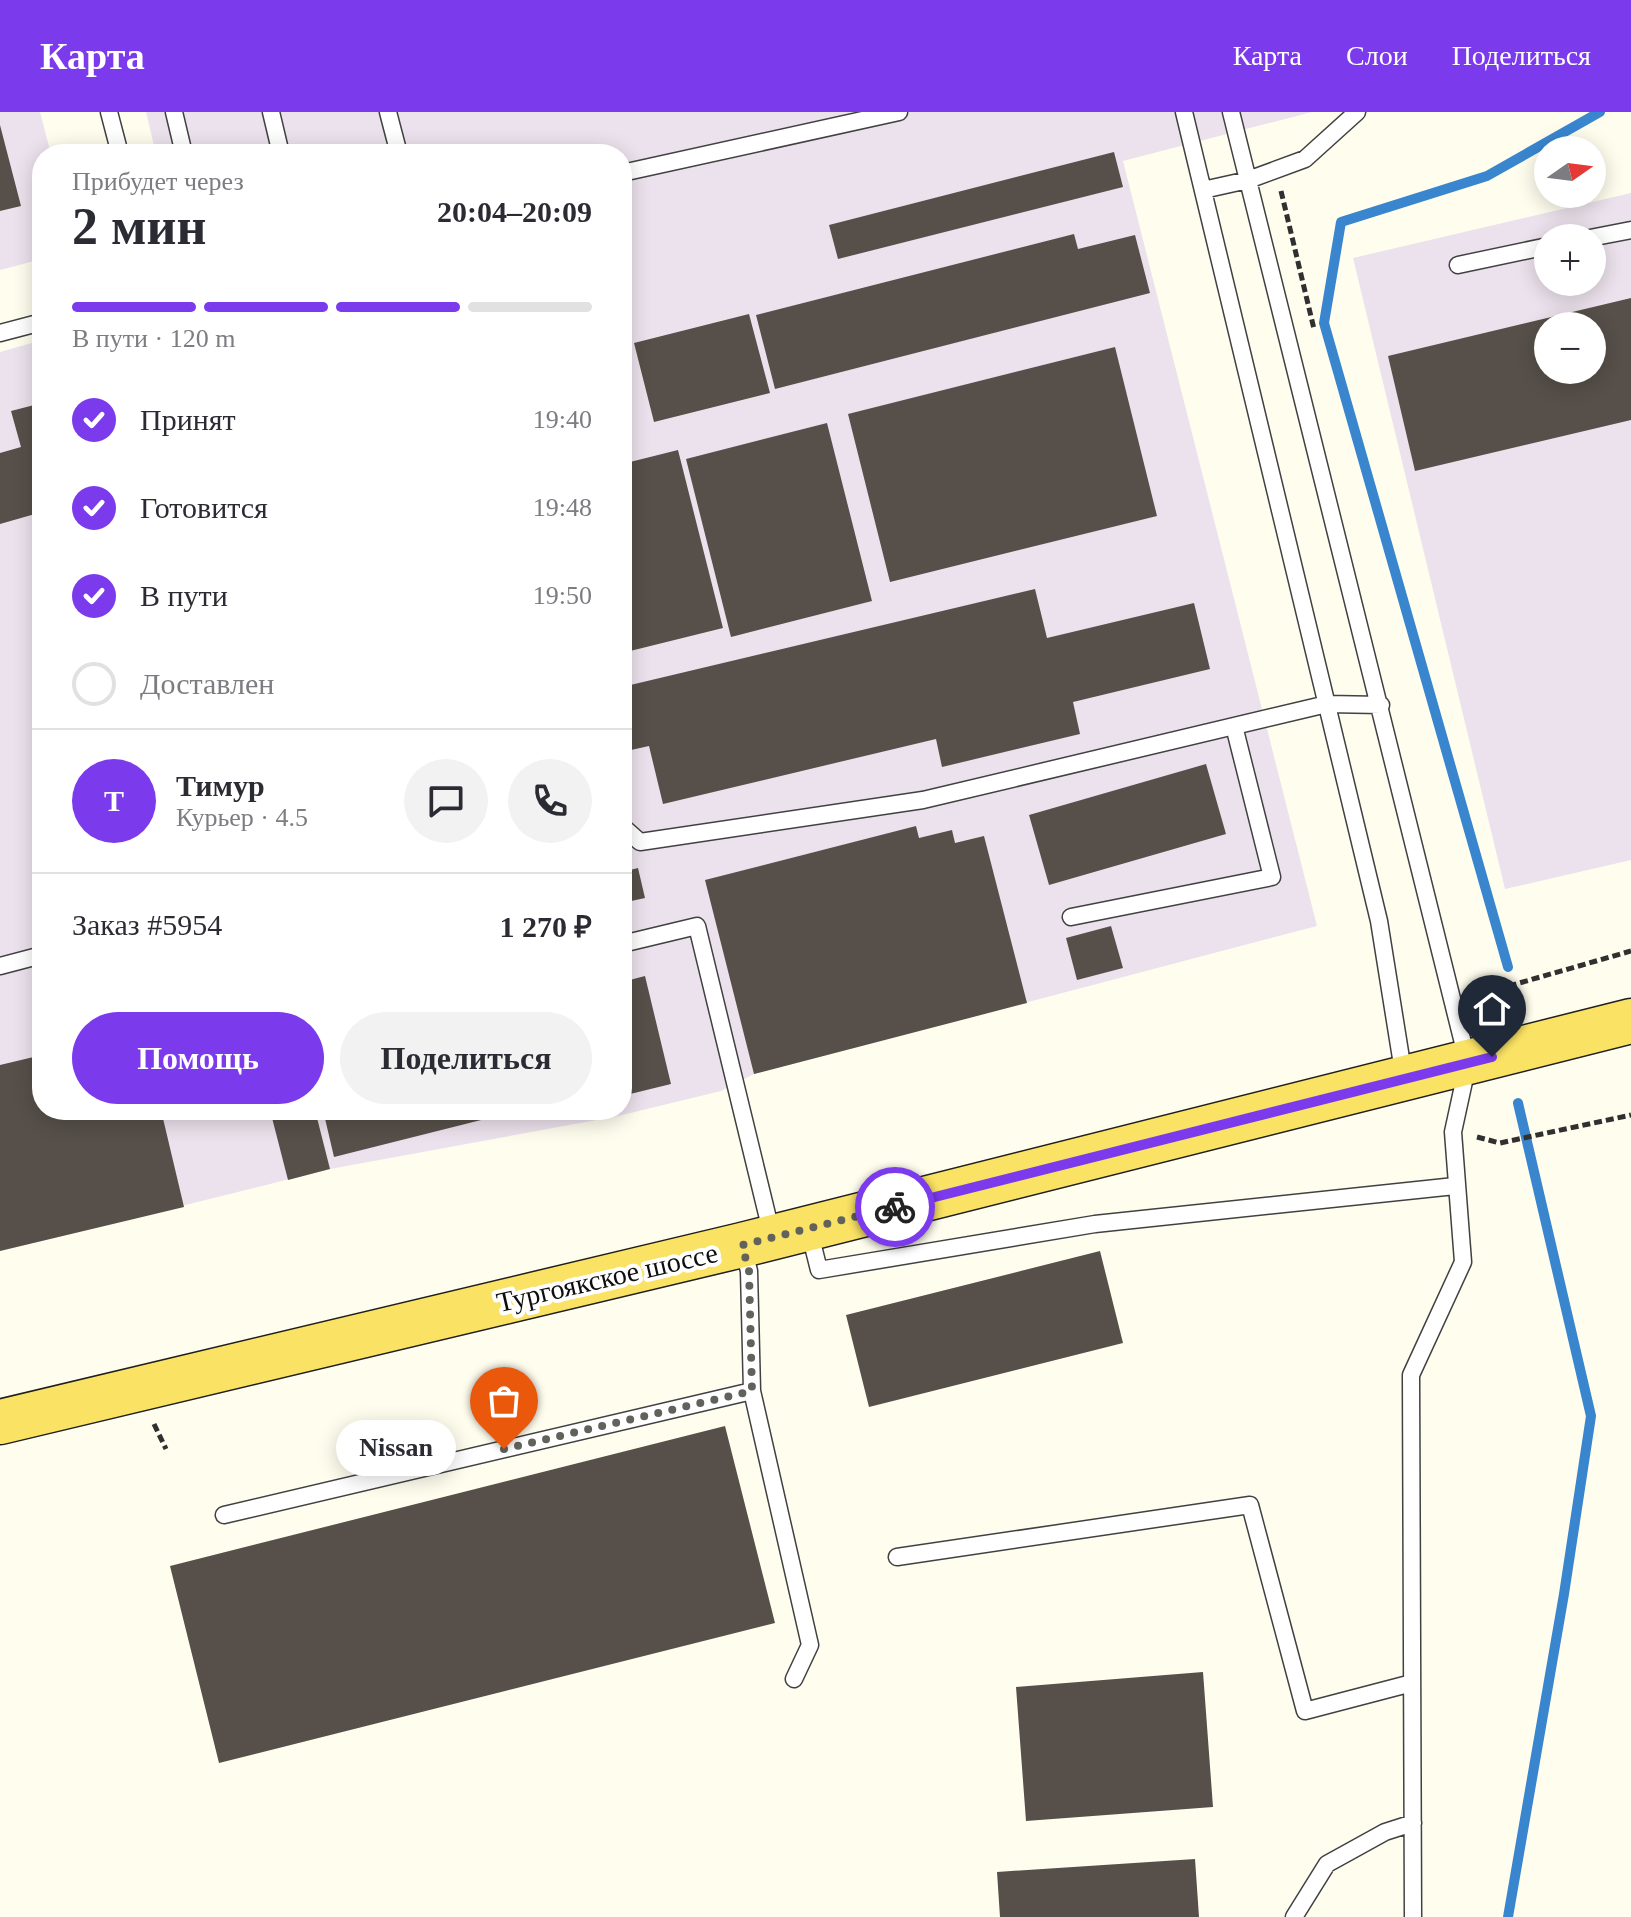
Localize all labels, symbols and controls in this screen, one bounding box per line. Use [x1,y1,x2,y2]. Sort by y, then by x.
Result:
text: Карта [40,35,145,77]
text: Карта [1233,40,1302,71]
text: Слои [1346,40,1408,71]
text: Поделиться [1452,40,1591,71]
north arrow [1534,136,1606,208]
map controls [1534,136,1606,384]
text: Прибудет через [72,167,244,196]
text: 20:04–20:09 [437,195,592,228]
text: 2 мин [72,198,206,255]
button: + [1534,224,1606,296]
button: − [1534,312,1606,384]
text: В пути · 120 m [72,324,235,353]
icon: check [72,398,116,442]
text: Принят [140,403,236,436]
text: 19:40 [533,405,592,434]
icon: check [72,486,116,530]
text: Готовится [140,491,268,524]
text: 19:48 [533,493,592,522]
icon: check [72,574,116,618]
text: В пути [140,579,228,612]
text: 19:50 [533,581,592,610]
text: Доставлен [140,667,274,700]
button: chat [404,759,488,843]
button: phone [508,759,592,843]
text: Тимур [176,769,265,802]
text: Т [104,784,124,817]
text: Курьер · 4.5 [176,803,308,832]
text: Заказ #5954 [72,908,222,941]
text: 1 270 ₽ [500,910,592,943]
pin [1458,975,1526,1057]
icon: home [1470,987,1514,1031]
button: Помощь [72,1012,324,1104]
button: Поделиться [340,1012,592,1104]
courier [855,1167,935,1247]
icon: bike [873,1185,917,1229]
street label: Тургоякское шоссе [494,1237,721,1318]
pin [470,1367,538,1449]
icon: bag [482,1379,526,1423]
callout: Nissan [336,1421,456,1477]
text: Nissan [359,1433,433,1462]

